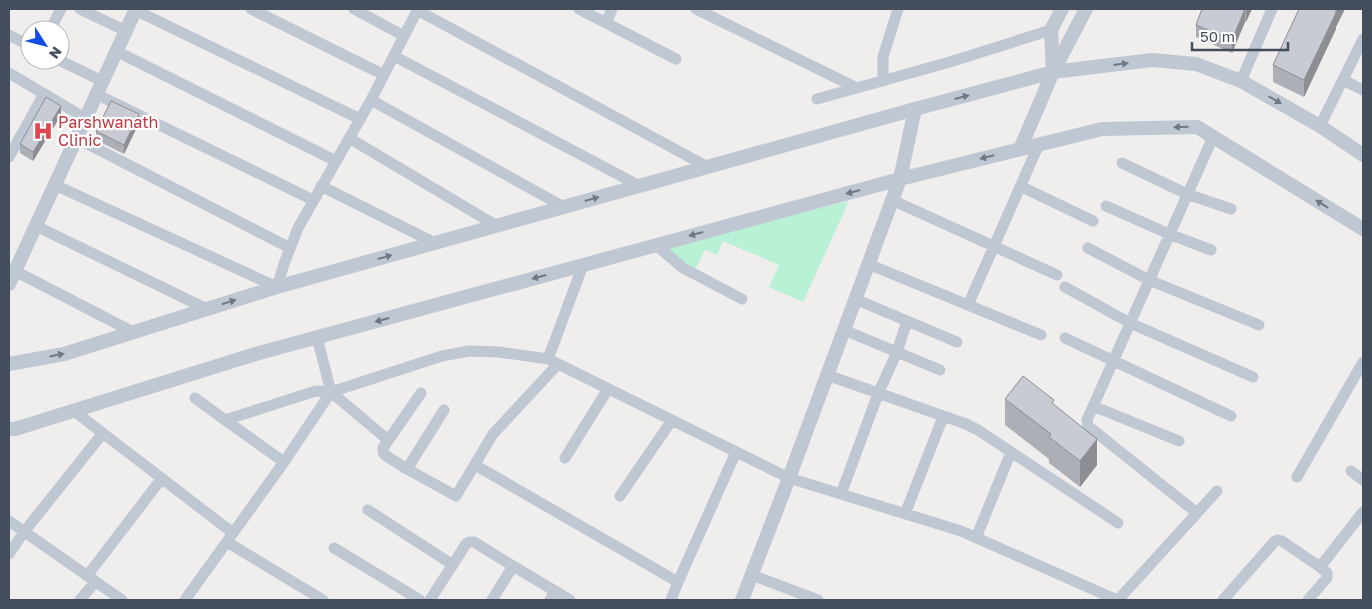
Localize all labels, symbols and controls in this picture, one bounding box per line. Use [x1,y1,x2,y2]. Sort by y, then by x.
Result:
north arrow [20,20,70,70]
scale bar [1192,20,1288,52]
text: 50 m [1200,27,1235,45]
text: N [46,44,66,62]
one-way arrow [1113,60,1129,68]
one-way arrow [954,92,969,100]
one-way arrow [1268,96,1281,105]
place label: Parshwanath Clinic [58,112,158,150]
hospital icon: Parshwanath Clinic [32,120,54,142]
one-way arrow [1173,123,1189,131]
one-way arrow [979,153,994,161]
one-way arrow [845,188,860,196]
one-way arrow [584,195,599,203]
one-way arrow [1315,199,1328,208]
one-way arrow [688,231,703,239]
one-way arrow [377,253,392,261]
one-way arrow [532,273,547,281]
one-way arrow [221,298,236,306]
one-way arrow [375,316,390,324]
one-way arrow [49,351,64,359]

